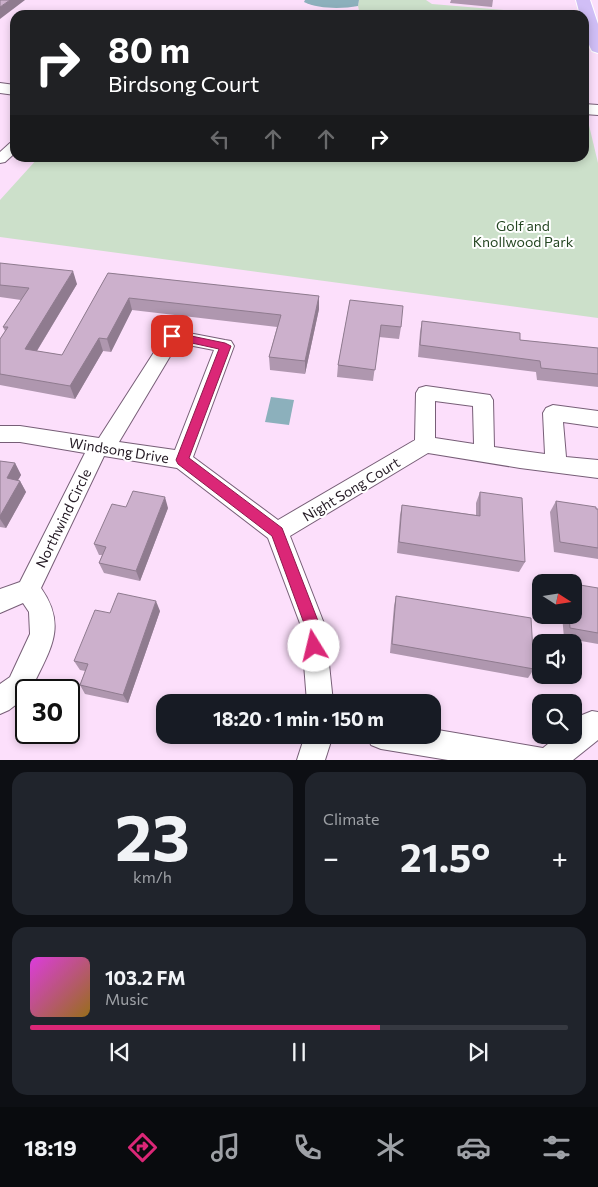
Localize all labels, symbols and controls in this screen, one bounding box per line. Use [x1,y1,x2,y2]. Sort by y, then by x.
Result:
text: 80 m [108,27,190,70]
icon: right [25,30,90,95]
text: Birdsong Court [108,70,259,97]
icon: left [206,125,234,153]
icon: ahead [259,125,287,153]
icon: ahead [312,125,340,153]
icon: right [365,125,393,153]
park label: Golf and Knollwood Park [473,217,574,250]
pin [151,315,193,357]
icon: arrive [158,322,186,350]
street label: Windsong Drive [68,434,170,466]
street label: Night Song Court [299,453,403,525]
street label: Northwind Circle [32,466,94,570]
north arrow [532,574,582,624]
map controls [532,574,582,744]
position arrow [287,619,339,671]
button: sound [532,634,582,684]
speed limit sign: 30 [15,679,80,744]
button: search [532,694,582,744]
text: 18:20 · 1 min · 150 m [213,707,384,730]
text: 23 [115,795,190,874]
text: Climate [323,809,379,828]
text: 21.5° [400,833,490,880]
text: − [323,840,339,874]
text: + [552,840,568,874]
text: km/h [133,867,172,886]
text: 103.2 FM [105,966,186,989]
text: Music [105,989,149,1008]
icon: previous [106,1038,134,1066]
icon: pause [285,1038,313,1066]
icon: next [464,1038,492,1066]
icon: directions [125,1130,160,1165]
icon: music [208,1130,243,1165]
icon: phone [290,1130,325,1165]
icon: climate [373,1130,408,1165]
icon: car [456,1130,491,1165]
icon: filters [539,1130,574,1165]
text: 18:19 [24,1134,77,1161]

